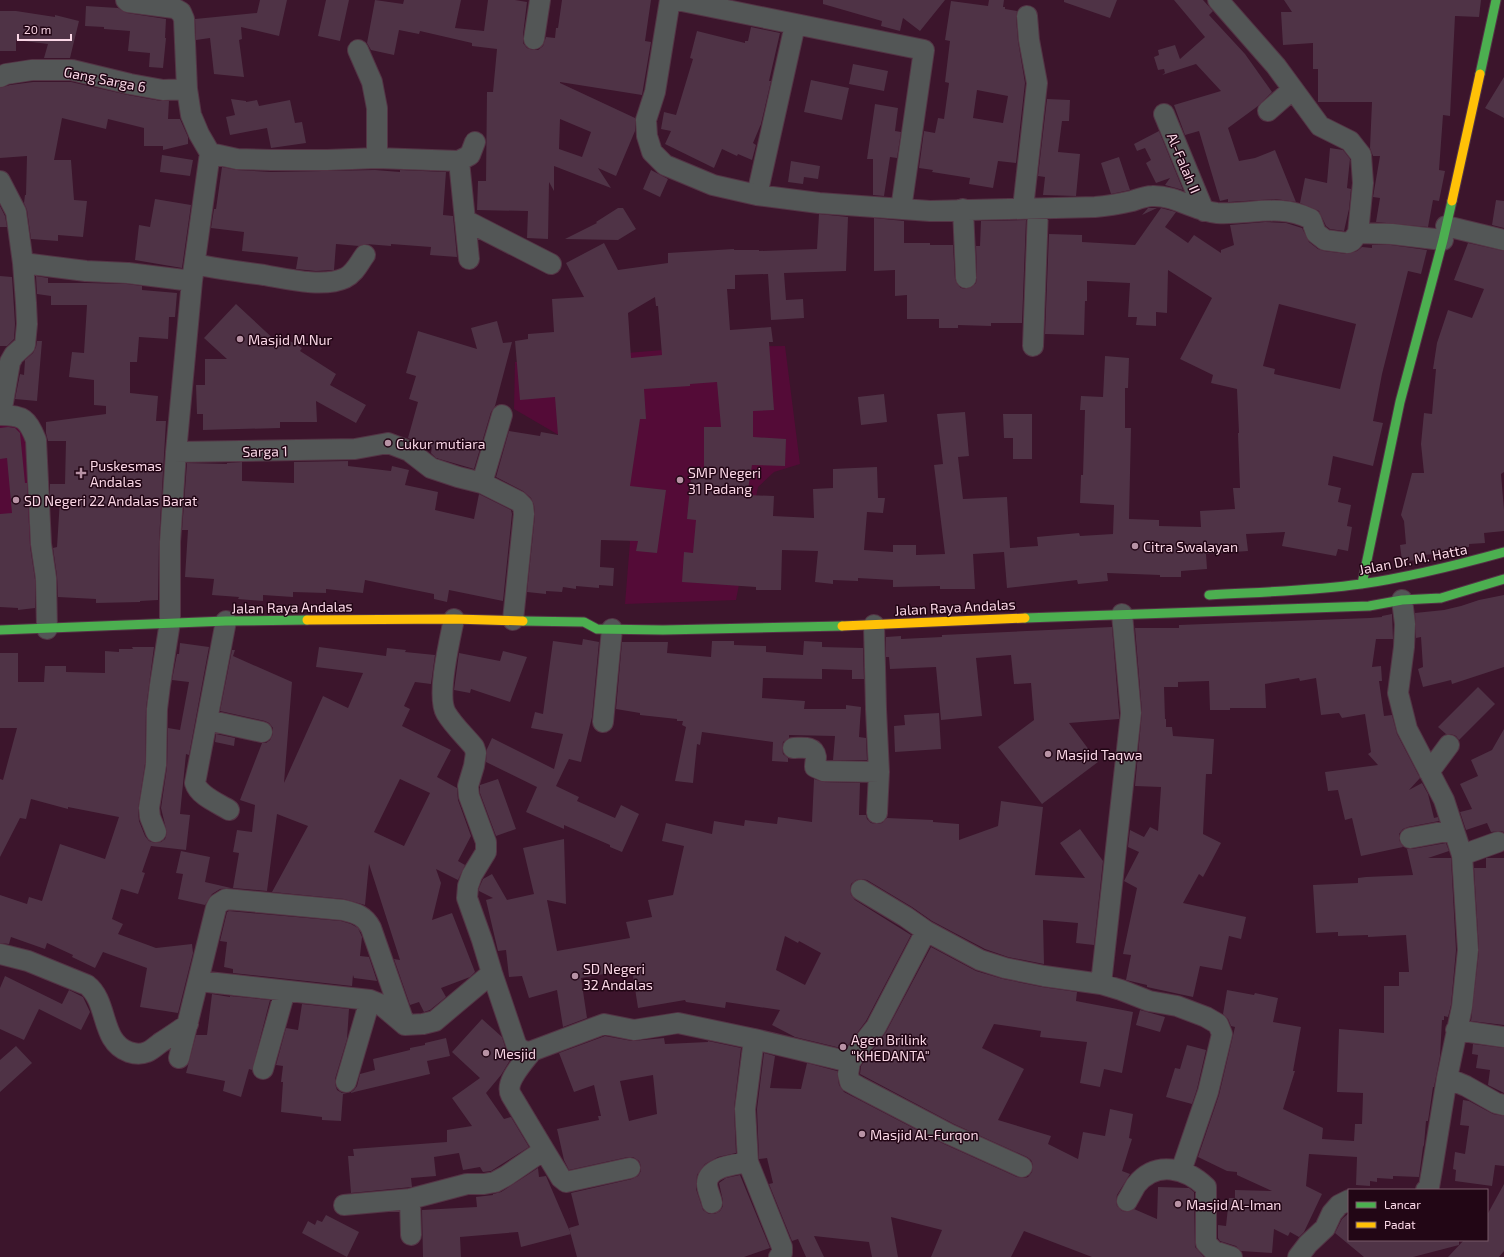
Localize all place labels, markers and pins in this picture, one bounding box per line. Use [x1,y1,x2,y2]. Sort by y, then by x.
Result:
place label: Masjid M.Nur [248,331,333,348]
marker: Masjid M.Nur [235,334,245,344]
place label: Cukur mutiara [396,435,486,452]
marker: Cukur mutiara [383,438,393,448]
place label: Puskesmas Andalas [90,457,162,490]
place label: SMP Negeri 31 Padang [688,464,761,497]
marker: Puskesmas Andalas [75,467,87,479]
marker: SMP Negeri 31 Padang [675,475,685,485]
place label: SD Negeri 22 Andalas Barat [24,492,197,509]
marker: SD Negeri 22 Andalas Barat [11,495,21,505]
place label: Citra Swalayan [1143,538,1238,555]
marker: Citra Swalayan [1130,541,1140,551]
place label: Masjid Taqwa [1056,746,1143,763]
marker: Masjid Taqwa [1043,749,1053,759]
place label: SD Negeri 32 Andalas [583,960,653,993]
marker: SD Negeri 32 Andalas [570,971,580,981]
place label: Agen Brilink "KHEDANTA" [851,1031,930,1064]
marker: Agen Brilink "KHEDANTA" [838,1042,848,1052]
place label: Mesjid [494,1045,536,1062]
marker: Mesjid [481,1048,491,1058]
place label: Masjid Al-Furqon [870,1126,979,1143]
marker: Masjid Al-Furqon [857,1129,867,1139]
place label: Masjid Al-Iman [1186,1196,1282,1213]
marker: Masjid Al-Iman [1173,1199,1183,1209]

